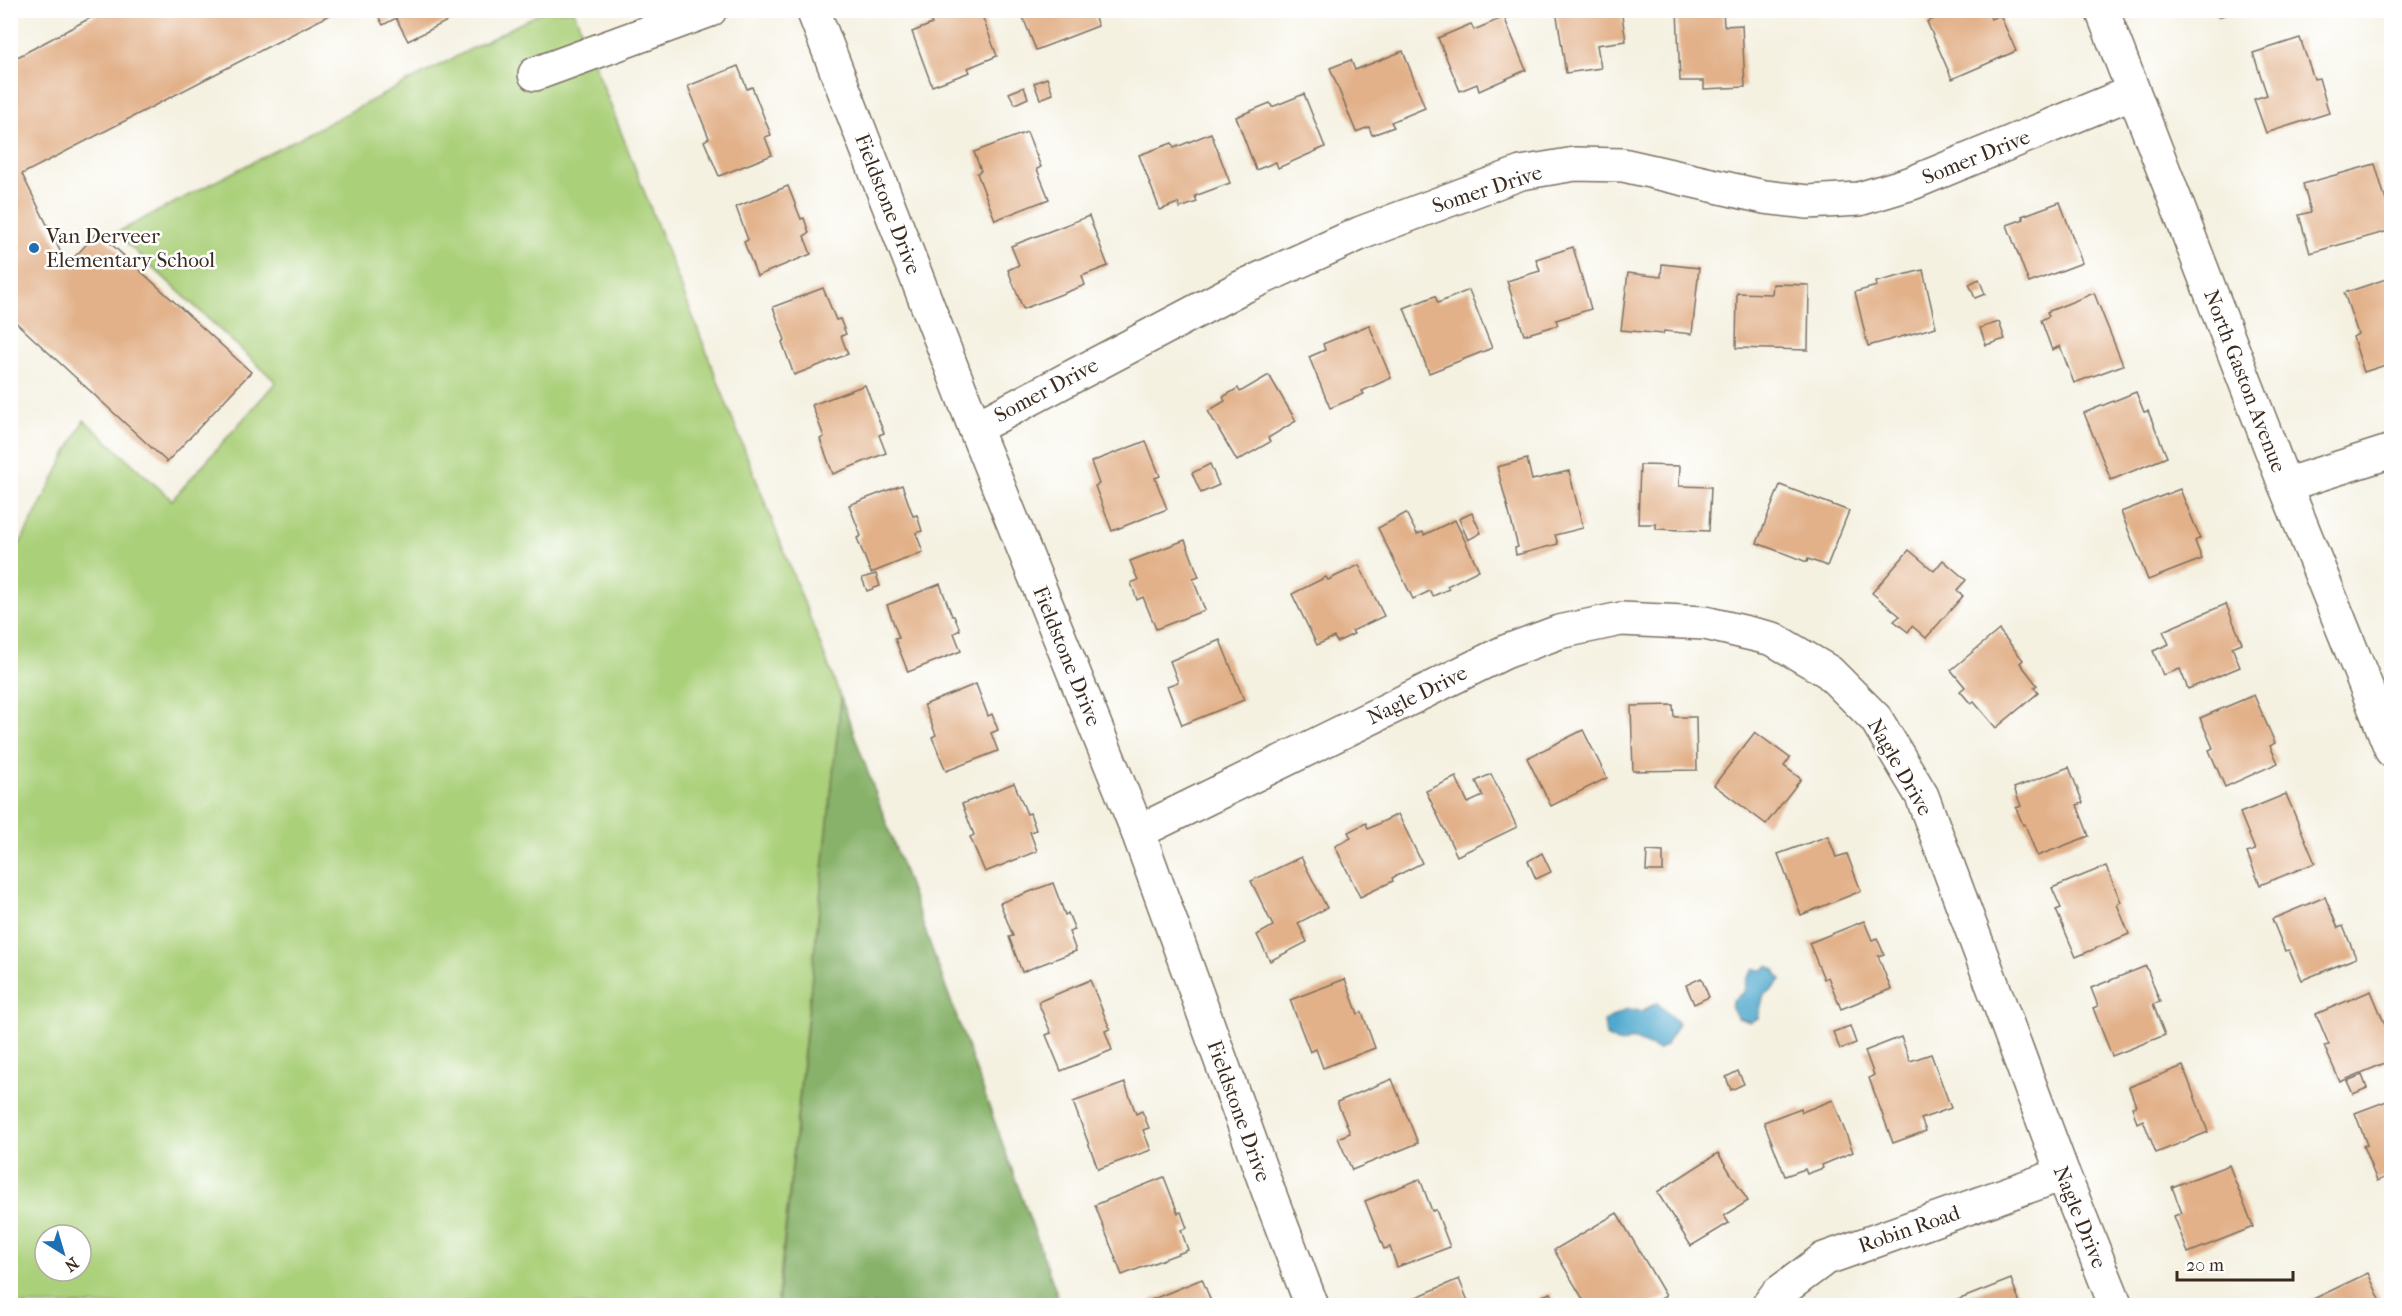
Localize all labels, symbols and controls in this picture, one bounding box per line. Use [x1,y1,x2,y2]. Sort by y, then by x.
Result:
street label: Somer Drive [1919,125,2033,189]
street label: Fieldstone Drive [850,130,926,278]
street label: Somer Drive [1429,160,1545,218]
place label: Van Derveer Elementary School [45,224,215,272]
marker: Van Derveer Elementary School [27,241,41,255]
street label: North Gaston Avenue [2199,286,2291,476]
street label: Somer Drive [990,353,1102,427]
street label: Fieldstone Drive [1028,583,1106,729]
street label: Nagle Drive [1363,660,1471,730]
street label: Nagle Drive [1863,714,1937,820]
street label: Fieldstone Drive [1202,1037,1276,1185]
street label: Nagle Drive [2049,1162,2111,1272]
street label: Robin Road [1855,1200,1964,1258]
north arrow [33,1223,93,1283]
scale bar [2177,1244,2292,1282]
text: N [60,1253,82,1276]
text: 20 m [2186,1255,2224,1276]

